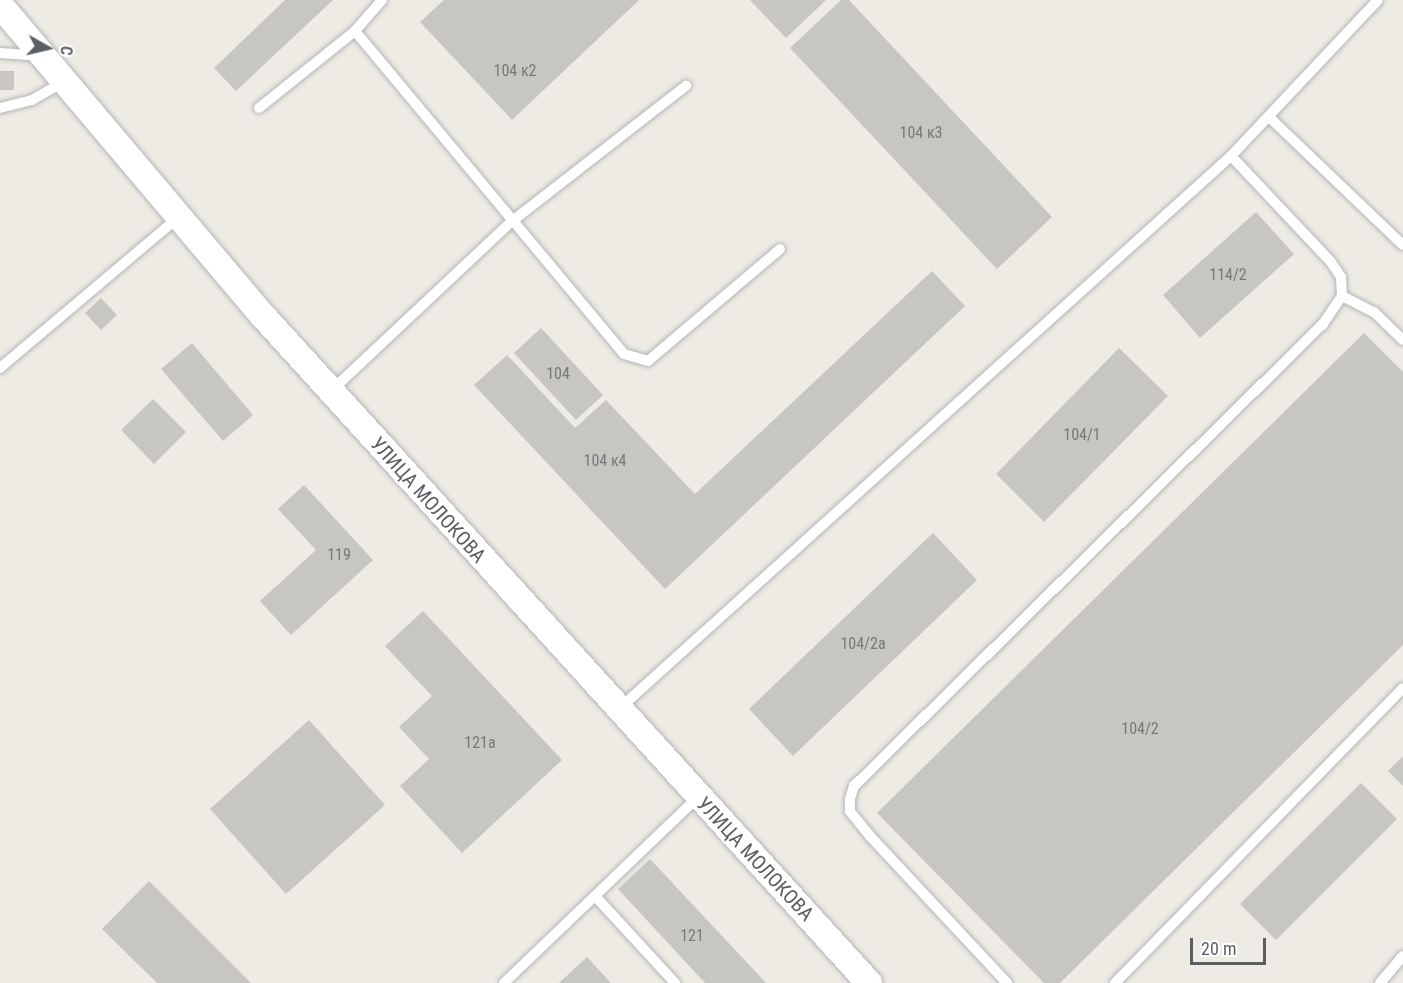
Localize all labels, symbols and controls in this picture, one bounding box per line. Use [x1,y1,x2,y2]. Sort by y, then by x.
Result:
north arrow [18,18,78,78]
text: С [56,45,76,56]
house number: 104 к2 [494,61,536,81]
house number: 104 к3 [900,123,942,143]
house number: 114/2 [1209,265,1247,285]
house number: 104 [546,364,570,384]
house number: 104/1 [1063,425,1101,445]
street label: УЛИЦА МОЛОКОВА [365,432,491,568]
house number: 104 к4 [584,451,626,471]
house number: 119 [327,545,351,565]
house number: 104/2а [840,634,886,654]
house number: 104/2 [1121,719,1159,739]
house number: 121а [464,733,496,753]
street label: УЛИЦА МОЛОКОВА [691,792,819,926]
house number: 121 [680,926,704,946]
scale bar [1193,926,1270,964]
text: 20 m [1201,938,1236,959]

